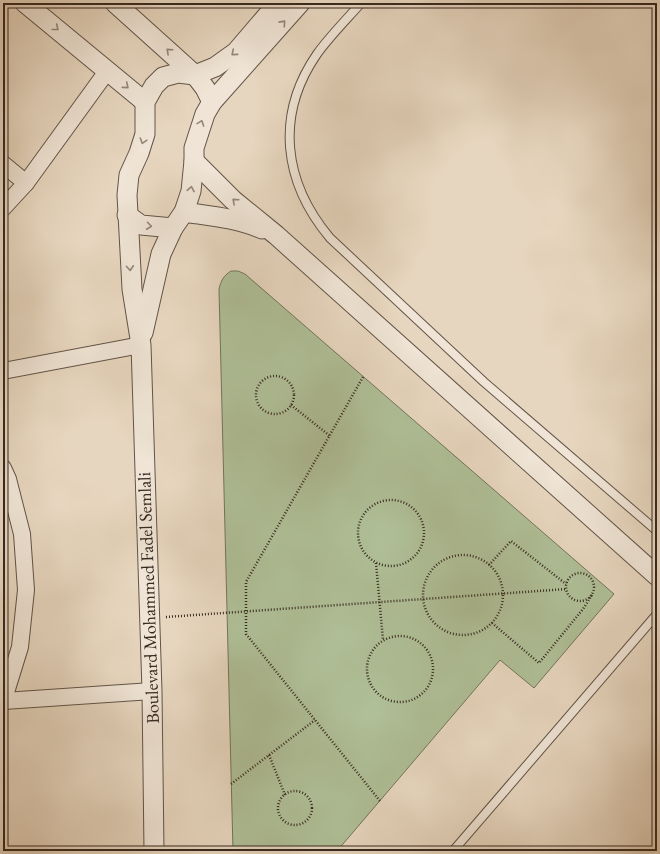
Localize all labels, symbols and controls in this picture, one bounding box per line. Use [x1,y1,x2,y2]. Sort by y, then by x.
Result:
one-way arrow [278,20,285,27]
one-way arrow [51,23,58,30]
one-way arrow [166,49,174,56]
one-way arrow [231,49,238,56]
one-way arrow [122,82,129,89]
one-way arrow [197,120,205,127]
one-way arrow [139,137,148,144]
one-way arrow [186,186,194,192]
one-way arrow [232,199,240,206]
one-way arrow [146,221,152,230]
one-way arrow [126,265,135,271]
street label: Boulevard Mohammed Fadel Semlali [132,471,164,724]

